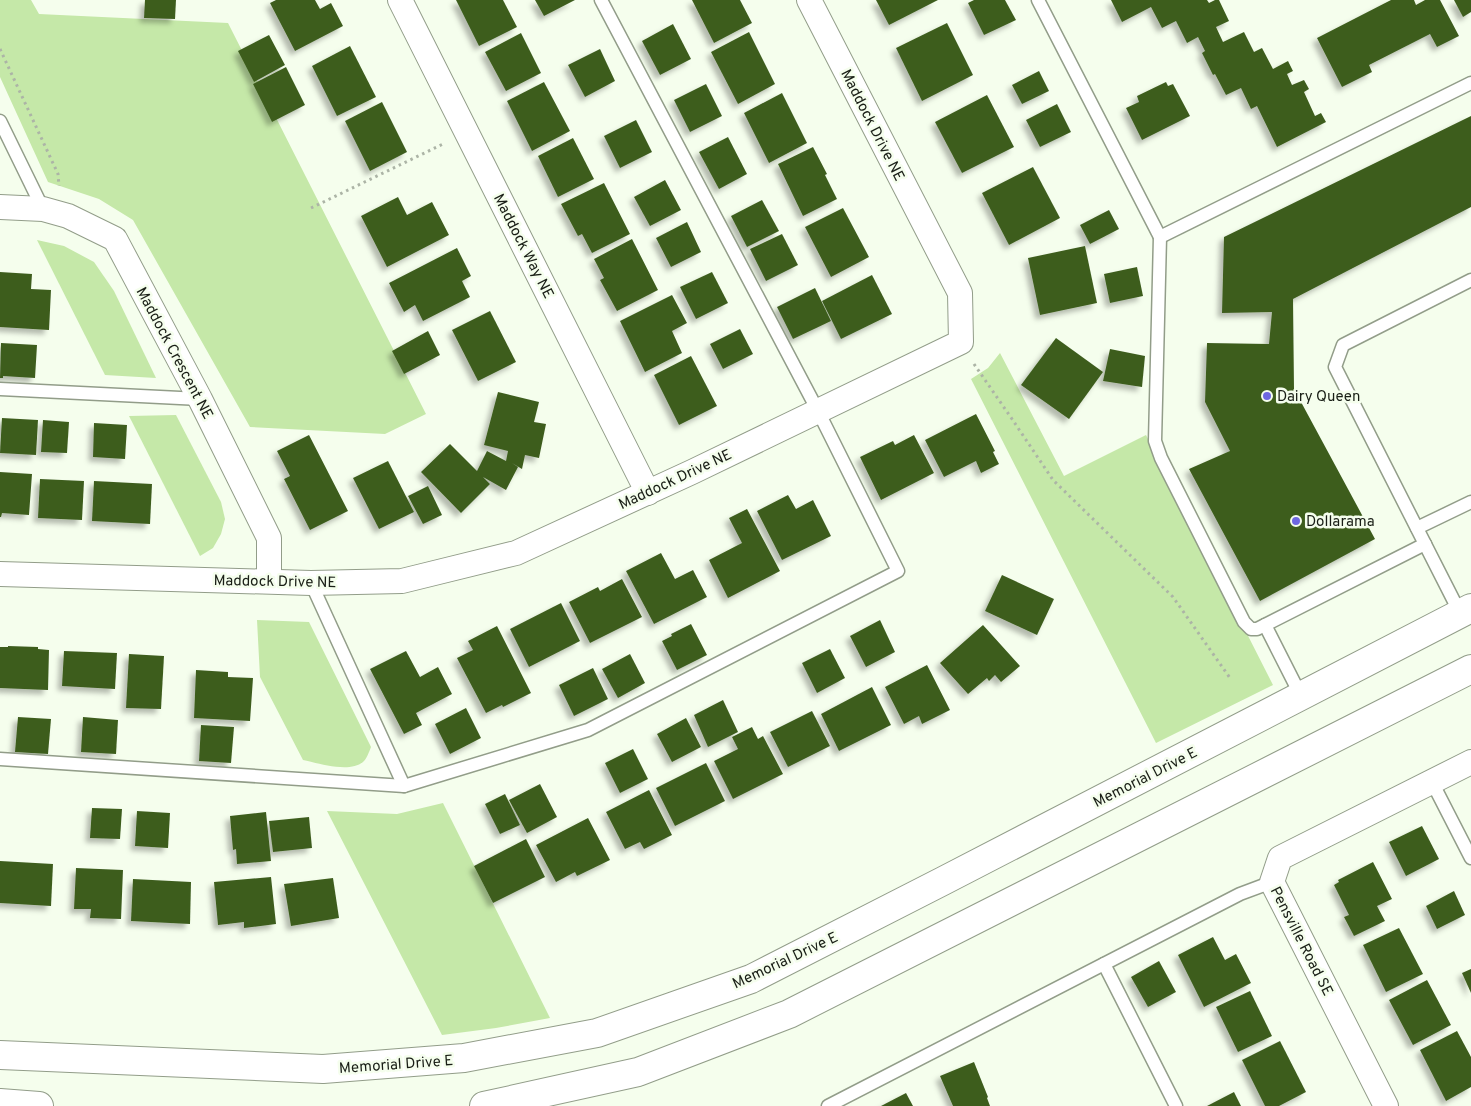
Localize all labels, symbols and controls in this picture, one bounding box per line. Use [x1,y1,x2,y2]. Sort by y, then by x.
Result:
street label: Maddock Drive NE [835,67,908,185]
street label: Maddock Way NE [488,191,557,302]
street label: Maddock Crescent NE [131,284,217,423]
place label: Dairy Queen [1277,388,1360,407]
marker: Dairy Queen [1261,390,1273,402]
street label: Maddock Drive NE [616,446,735,515]
place label: Dollarama [1306,513,1375,532]
marker: Dollarama [1290,515,1302,527]
street label: Maddock Drive NE [213,572,337,593]
street label: Memorial Drive E [1090,744,1201,813]
street label: Pensville Road SE [1265,884,1336,1000]
street label: Memorial Drive E [730,929,842,994]
street label: Memorial Drive E [338,1052,454,1079]

